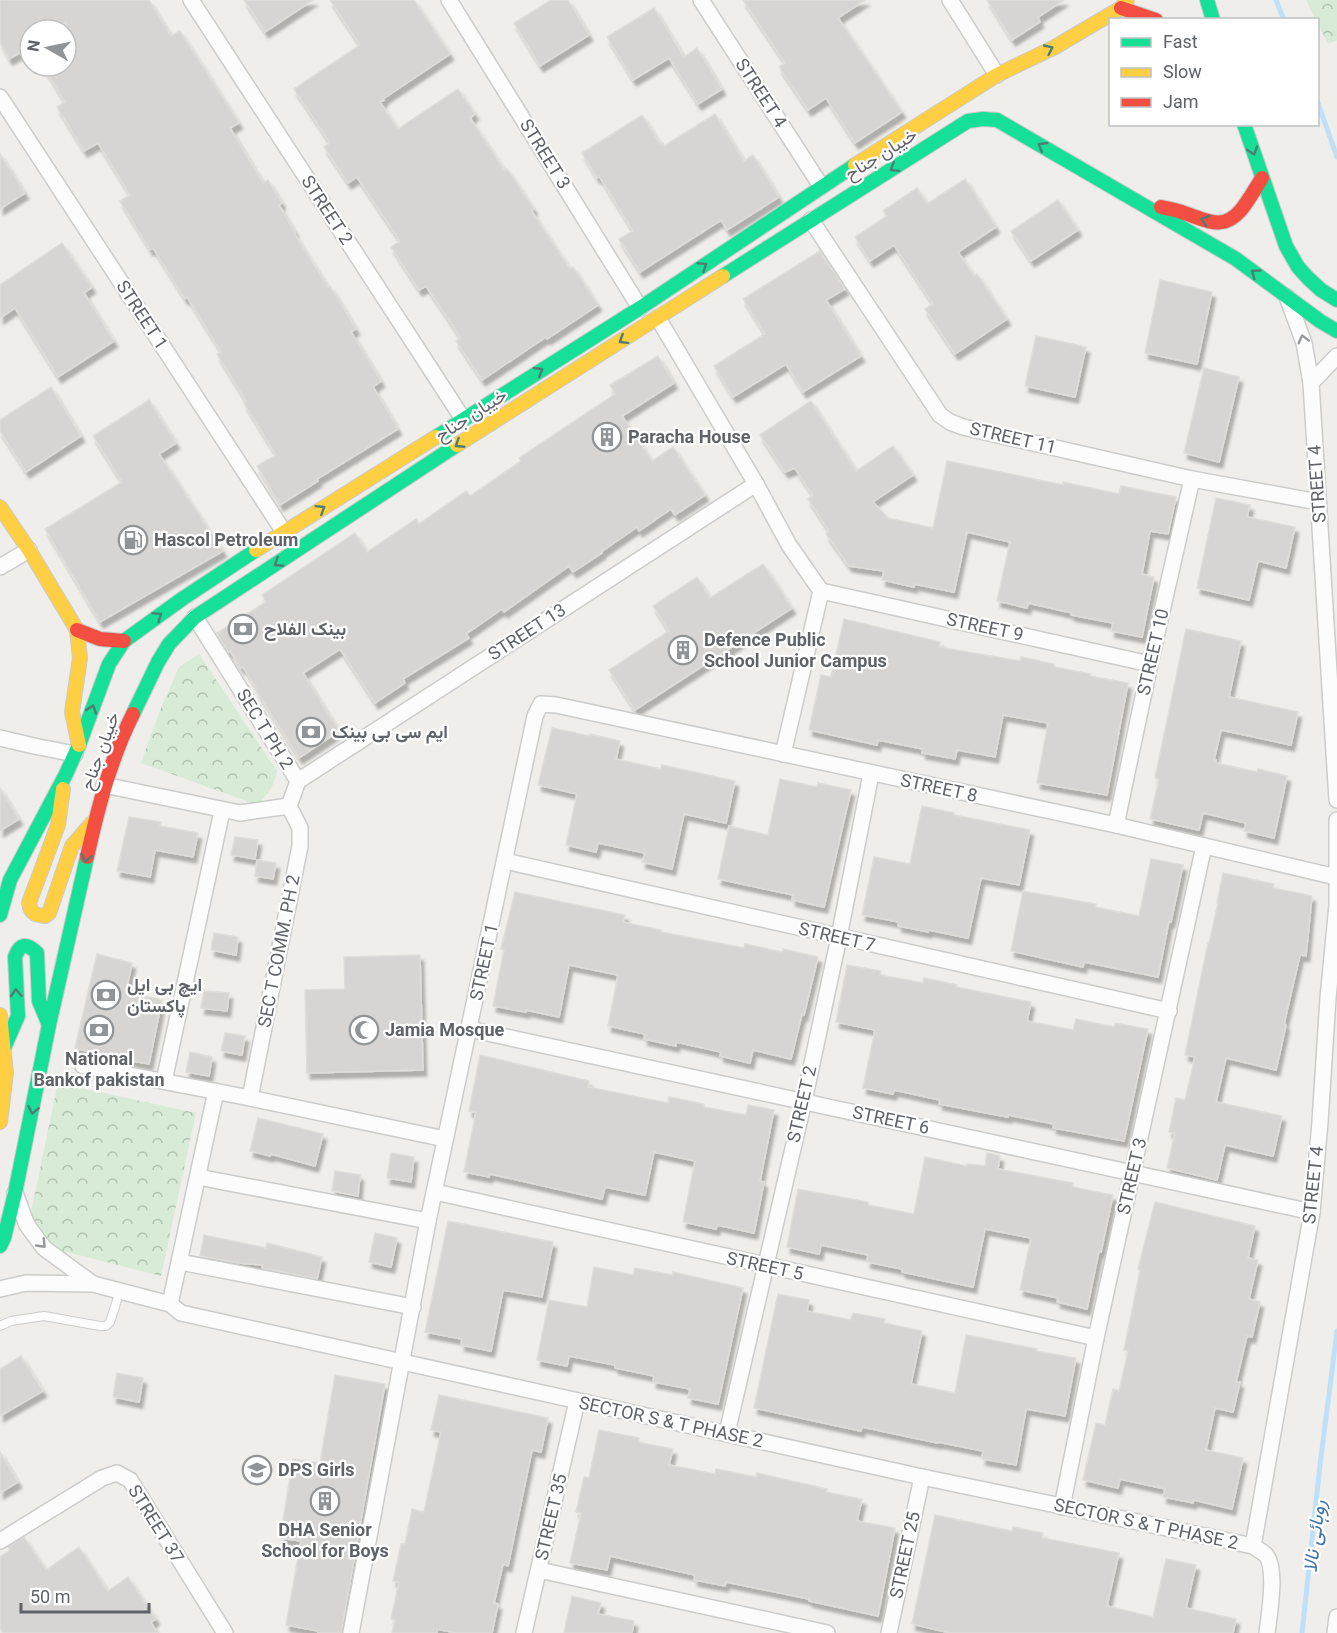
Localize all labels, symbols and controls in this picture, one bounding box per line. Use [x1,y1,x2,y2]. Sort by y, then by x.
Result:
north arrow [18,18,78,78]
legend [1109,18,1319,126]
text: Fast [1163,31,1198,52]
text: N [23,39,44,53]
one-way arrow [1043,44,1054,56]
street label: STREET 4 [731,54,792,131]
text: Slow [1163,61,1202,82]
text: Jam [1163,91,1199,112]
street label: STREET 3 [516,115,575,192]
street label: خیبان جناح [841,123,922,186]
one-way arrow [1038,142,1048,153]
one-way arrow [1245,145,1258,156]
one-way arrow [890,160,900,172]
street label: STREET 2 [297,171,358,248]
one-way arrow [1200,215,1211,227]
one-way arrow [697,261,707,273]
one-way arrow [1250,270,1261,281]
street label: STREET 1 [112,276,173,353]
one-way arrow [619,332,629,344]
one-way arrow [1297,335,1310,345]
one-way arrow [533,367,543,379]
street label: خیبان جناح [431,384,512,447]
street label: STREET 11 [968,417,1058,458]
building icon: Paracha House [591,421,623,453]
place label: Paracha House [628,426,751,447]
one-way arrow [454,437,465,448]
street label: STREET 4 [1303,444,1330,524]
one-way arrow [314,505,325,516]
fuel station icon: Hascol Petroleum [117,524,149,556]
place label: Hascol Petroleum [154,529,298,550]
one-way arrow [274,556,285,567]
street label: STREET 13 [484,599,569,664]
street label: STREET 10 [1132,607,1173,697]
street label: STREET 9 [945,608,1026,645]
one-way arrow [151,612,162,623]
bank icon: بینک الفلاح [227,613,259,645]
place label: بینک الفلاح [264,618,346,641]
place label: Defence Public School Junior Campus [704,629,887,671]
building icon: Defence Public School Junior Campus [667,634,699,666]
street label: SEC T PH 2 [233,685,298,773]
one-way arrow [85,704,98,714]
street label: خیبان جناح [76,709,125,793]
bank icon: ایم سی بی بینک [295,716,327,748]
place label: ایم سی بی بینک [332,721,448,744]
street label: STREET 8 [899,769,980,806]
one-way arrow [81,853,94,863]
street label: SEC T COMM. PH 2 [253,873,304,1029]
street label: STREET 7 [797,917,878,956]
street label: STREET 1 [465,921,502,1002]
place label: ایچ بی ایل پاکستان [127,974,202,1018]
bank icon: ایچ بی ایل پاکستان [90,979,122,1011]
one-way arrow [10,988,23,997]
bank icon: National Bankof pakistan [83,1014,115,1046]
mosque icon: Jamia Mosque [348,1014,380,1046]
place label: Jamia Mosque [385,1019,505,1040]
place label: National Bankof pakistan [33,1048,165,1090]
street label: STREET 2 [782,1063,821,1144]
street label: STREET 6 [851,1101,932,1138]
one-way arrow [27,1105,40,1115]
street label: STREET 3 [1112,1135,1151,1216]
street label: STREET 4 [1298,1145,1327,1225]
one-way arrow [34,1237,45,1248]
street label: STREET 5 [725,1247,806,1284]
street label: SECTOR S & T PHASE 2 [577,1392,765,1451]
school or university icon: DPS Girls [241,1454,273,1486]
place label: DPS Girls [278,1459,355,1480]
street label: STREET 35 [530,1472,571,1562]
street label: STREET 37 [124,1481,189,1567]
building icon: DHA Senior School for Boys [309,1485,341,1517]
street label: SECTOR S & T PHASE 2 [1052,1494,1240,1553]
water label: روہائی نالا [1298,1498,1332,1574]
street label: STREET 25 [885,1510,924,1600]
place label: DHA Senior School for Boys [261,1519,389,1561]
scale bar [21,1576,148,1614]
text: 50 m [30,1586,70,1607]

